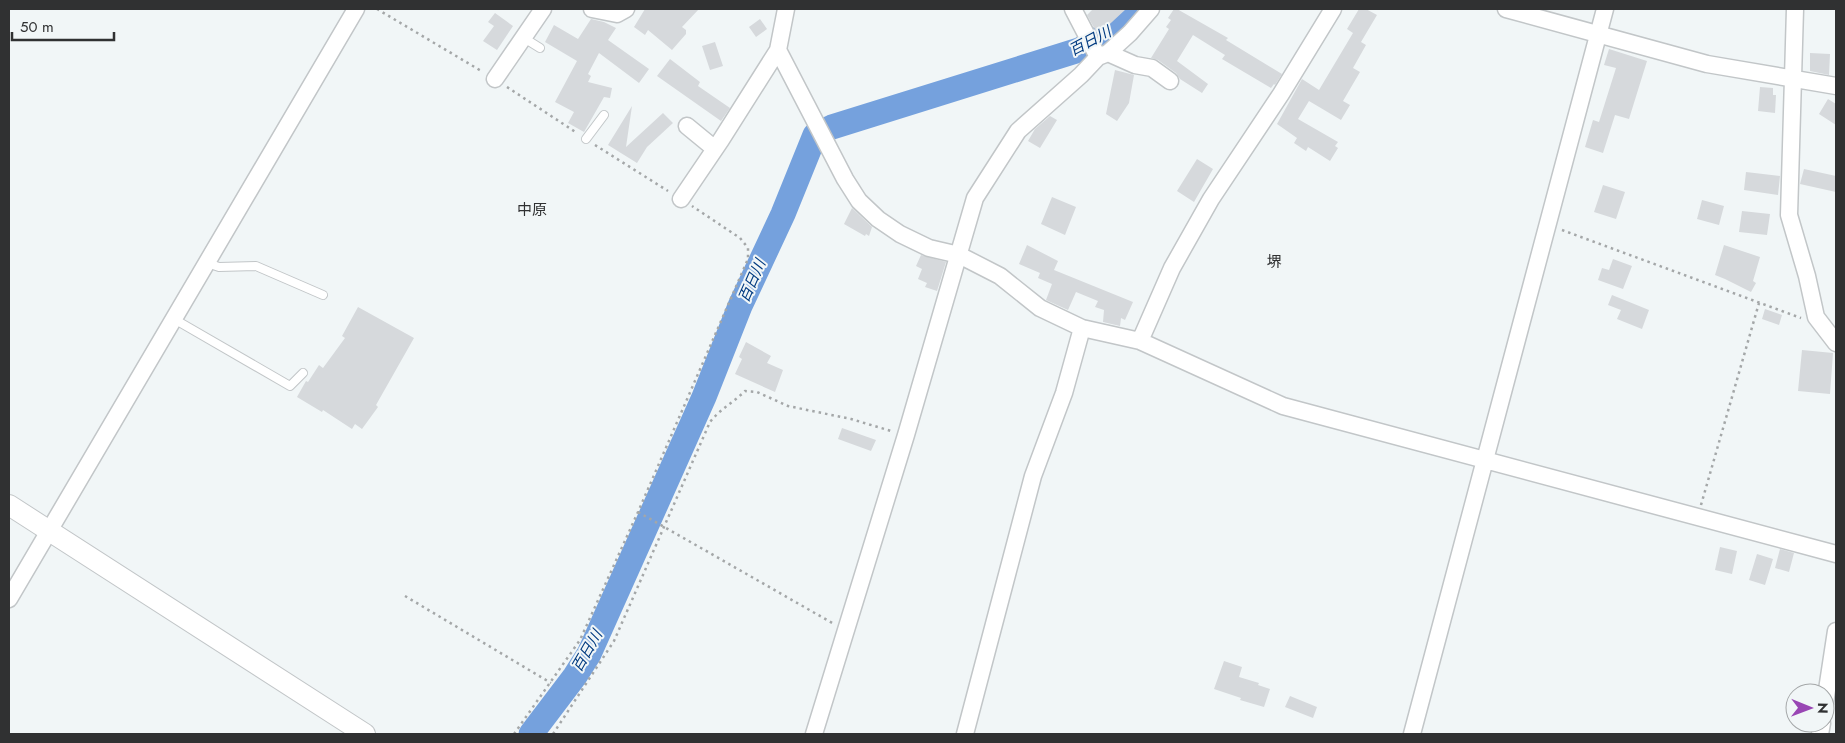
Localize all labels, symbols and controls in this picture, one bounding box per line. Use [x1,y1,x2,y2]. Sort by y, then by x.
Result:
scale bar [12,10,115,42]
text: 50 m [20,16,54,38]
water label: 百日川 [1065,20,1117,61]
district label: 中原 [517,199,547,221]
district label: 堺 [1266,251,1282,273]
water label: 百日川 [733,254,772,306]
water label: 百日川 [566,624,609,676]
north arrow [1785,683,1835,733]
text: N [1813,702,1833,714]

